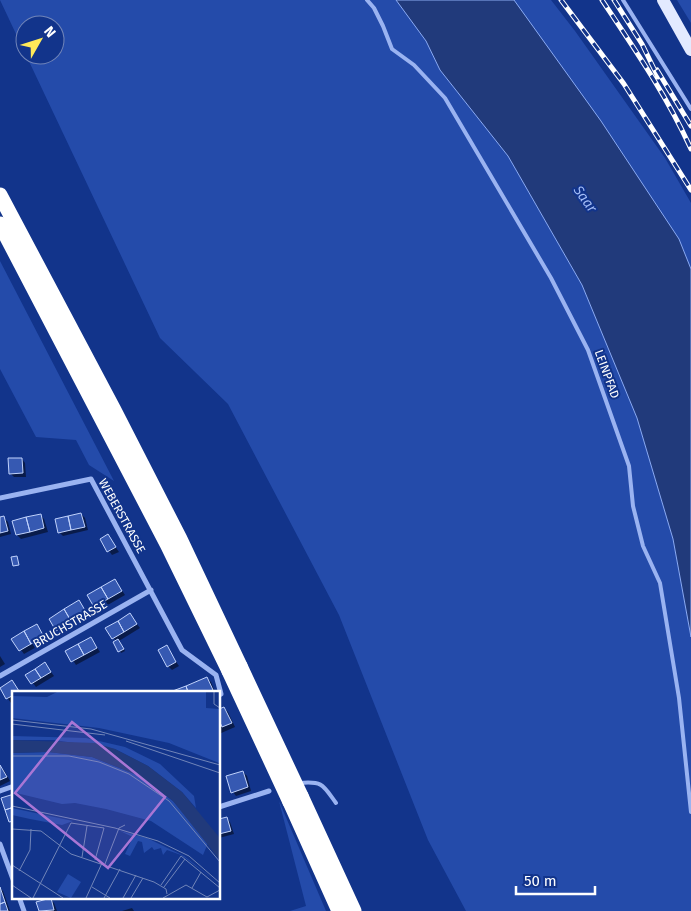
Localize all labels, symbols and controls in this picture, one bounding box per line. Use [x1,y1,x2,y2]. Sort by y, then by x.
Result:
north arrow [15,15,65,65]
text: N [40,23,59,41]
water label: Saar [569,182,601,216]
street label: LEINPFAD [592,348,622,401]
street label: WEBERSTRASSE [96,476,148,556]
street label: BRUCHSTRASSE [30,597,110,651]
inset map [12,691,220,898]
scale bar [516,864,595,896]
text: 50 m [524,872,557,890]

